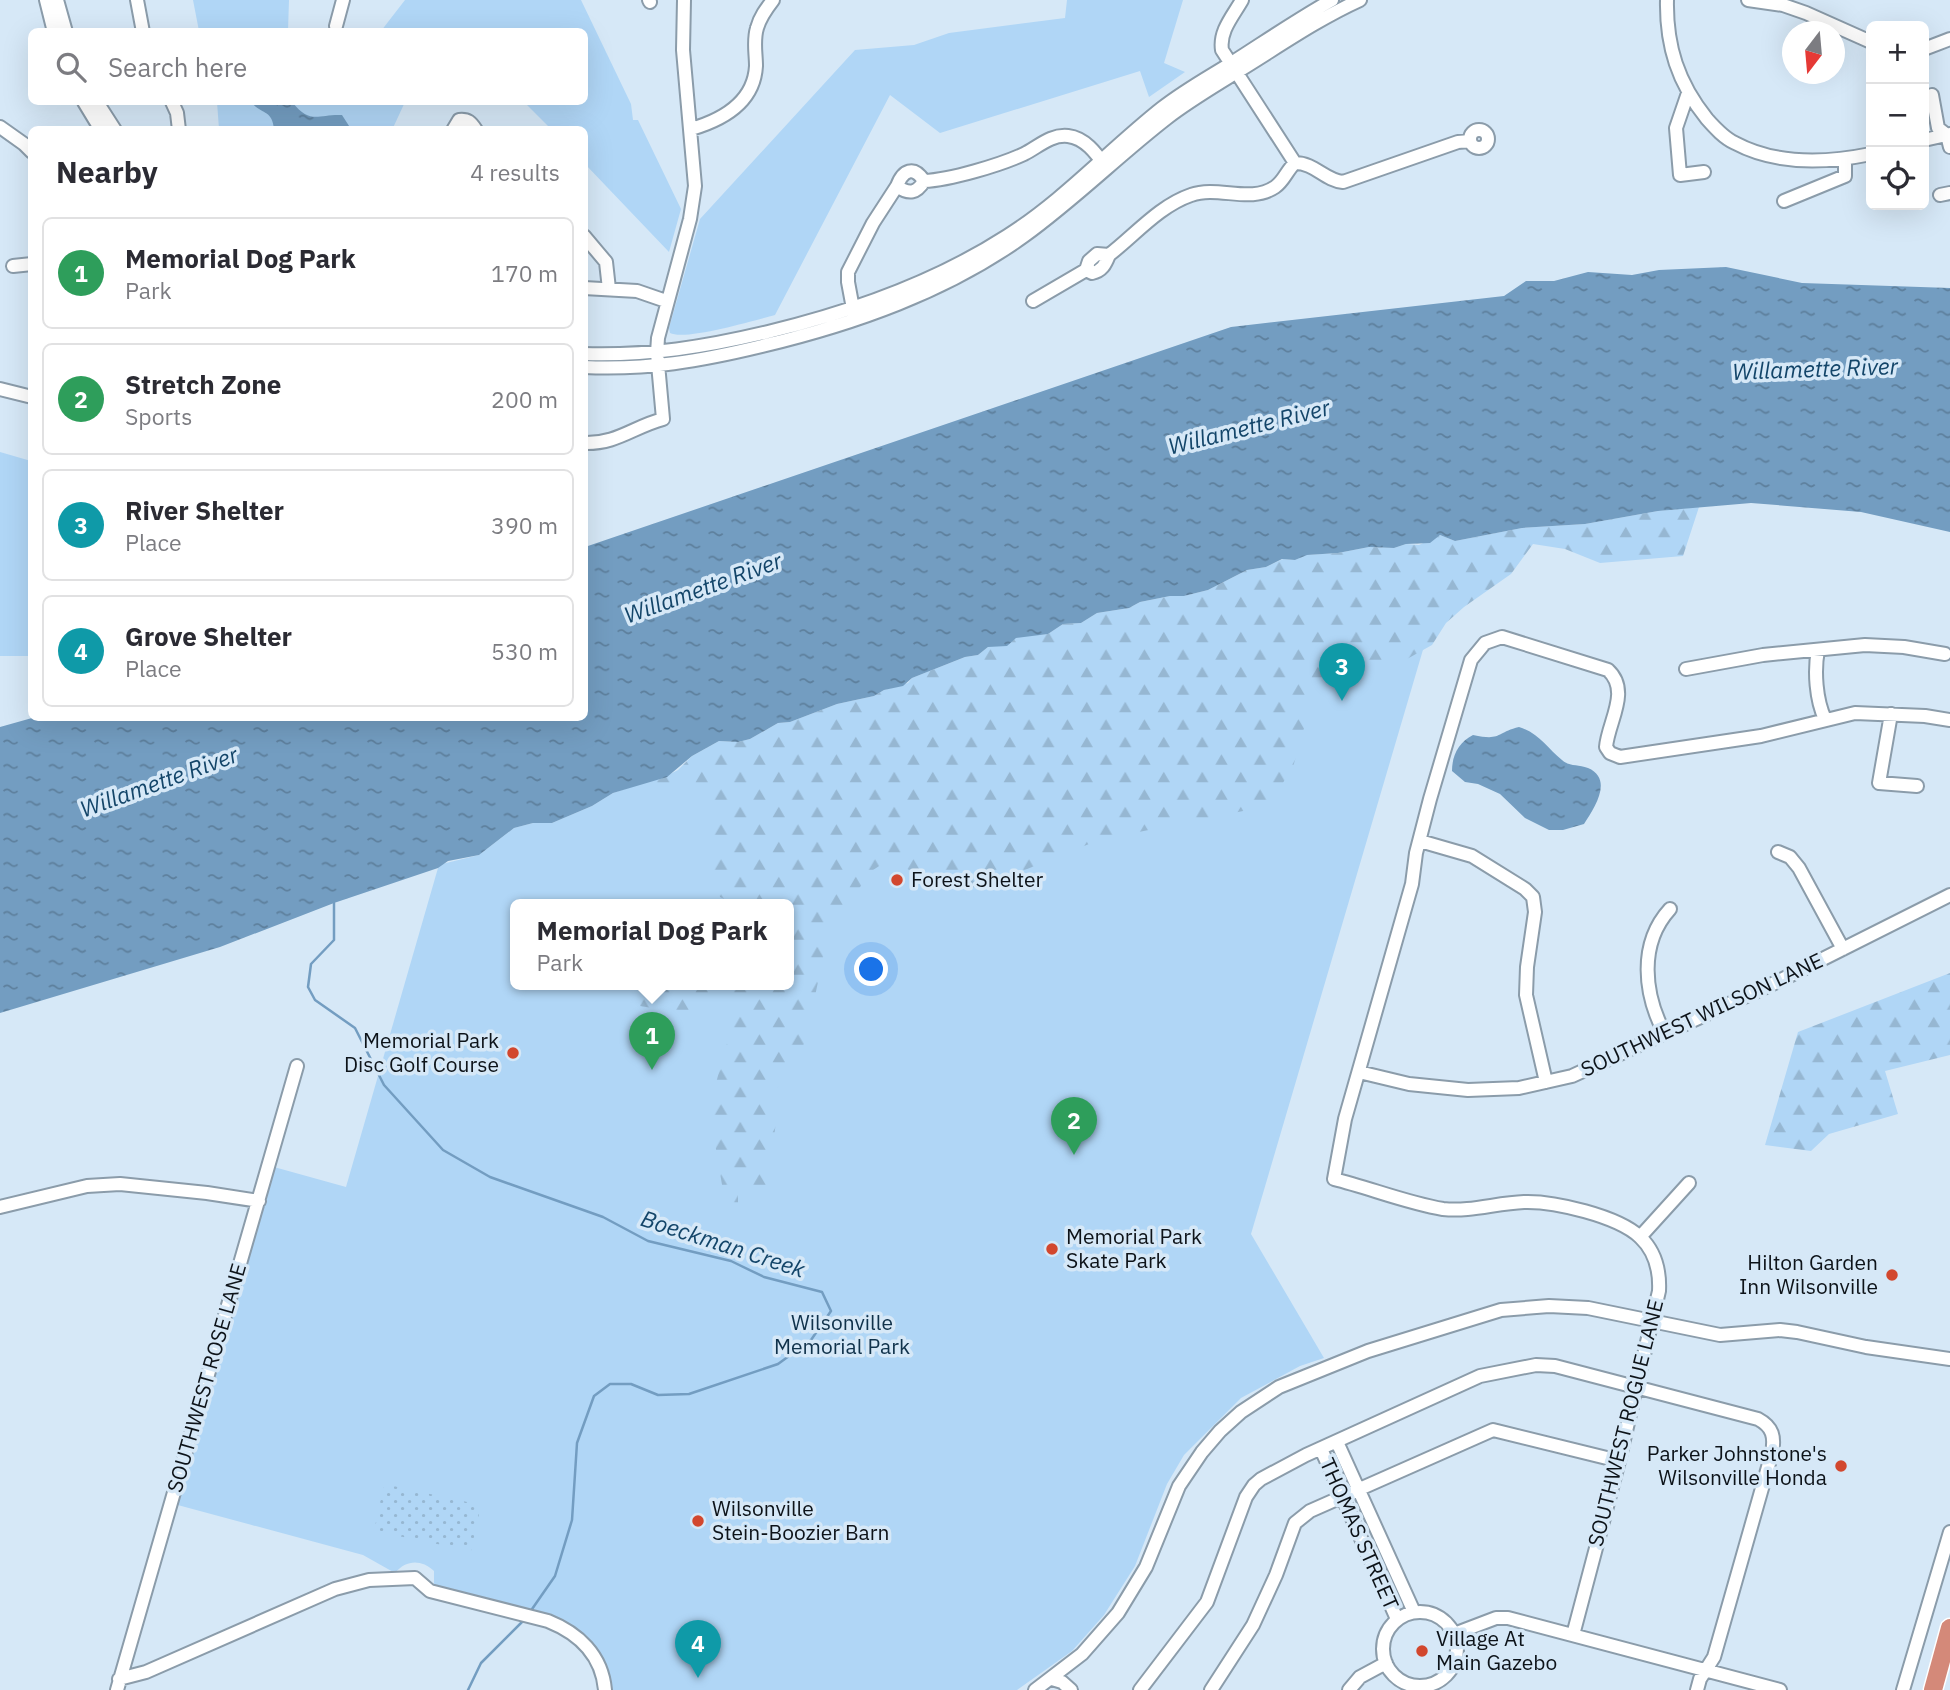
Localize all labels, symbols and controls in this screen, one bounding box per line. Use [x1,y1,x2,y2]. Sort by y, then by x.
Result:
north arrow [1782,21,1845,84]
map controls [1866,21,1929,210]
button: + [1866,21,1929,84]
search box [28,28,588,105]
icon: search [52,48,90,86]
text: Search here [108,50,247,84]
button: − [1866,84,1929,147]
button: locate [1866,147,1929,210]
text: Nearby [56,152,158,191]
text: 4 results [470,157,560,187]
text: Memorial Dog Park [125,241,356,275]
text: 1 [74,258,88,288]
text: 170 m [491,258,558,288]
text: Park [125,275,172,305]
water label: Willamette River [1732,350,1899,386]
text: Stretch Zone [125,367,281,401]
text: 2 [74,384,88,414]
text: 200 m [491,384,558,414]
water label: Willamette River [1165,391,1333,461]
text: Sports [125,401,192,431]
text: River Shelter [125,493,284,527]
text: 3 [74,510,88,540]
text: 390 m [491,510,558,540]
text: Place [125,527,182,557]
water label: Willamette River [620,544,786,630]
text: Grove Shelter [125,619,292,653]
text: 4 [74,636,88,666]
text: 530 m [491,636,558,666]
pin: 3 [1319,643,1365,701]
text: Place [125,653,182,683]
water label: Willamette River [76,738,242,824]
place label: Forest Shelter [911,865,1044,893]
marker: Forest Shelter [889,872,905,888]
popup [510,899,794,990]
text: Memorial Dog Park [537,913,767,947]
street label: SOUTHWEST WILSON LANE [1576,946,1827,1083]
text: Park [537,947,583,977]
your location [854,952,888,986]
pin: 1 [629,1012,675,1070]
place label: Memorial Park Disc Golf Course [344,1026,499,1078]
marker: Memorial Park Disc Golf Course [505,1045,521,1061]
pin: 2 [1051,1097,1097,1155]
water label: Boeckman Creek [637,1202,810,1284]
place label: Memorial Park Skate Park [1066,1222,1202,1274]
marker: Memorial Park Skate Park [1044,1241,1060,1257]
place label: Hilton Garden Inn Wilsonville [1739,1248,1878,1300]
street label: SOUTHWEST ROSE LANE [160,1260,252,1495]
marker: Hilton Garden Inn Wilsonville [1884,1267,1900,1283]
street label: SOUTHWEST ROGUE LANE [1581,1296,1669,1549]
park label: Wilsonville Memorial Park [774,1308,910,1360]
place label: Parker Johnstone's Wilsonville Honda [1647,1439,1827,1491]
street label: THOMAS STREET [1314,1453,1406,1614]
marker: Parker Johnstone's Wilsonville Honda [1833,1458,1849,1474]
place label: Wilsonville Stein-Boozier Barn [712,1494,889,1546]
marker: Wilsonville Stein-Boozier Barn [690,1513,706,1529]
pin: 4 [675,1620,721,1678]
place label: Village At Main Gazebo [1436,1624,1557,1676]
marker: Village At Main Gazebo [1414,1643,1430,1659]

